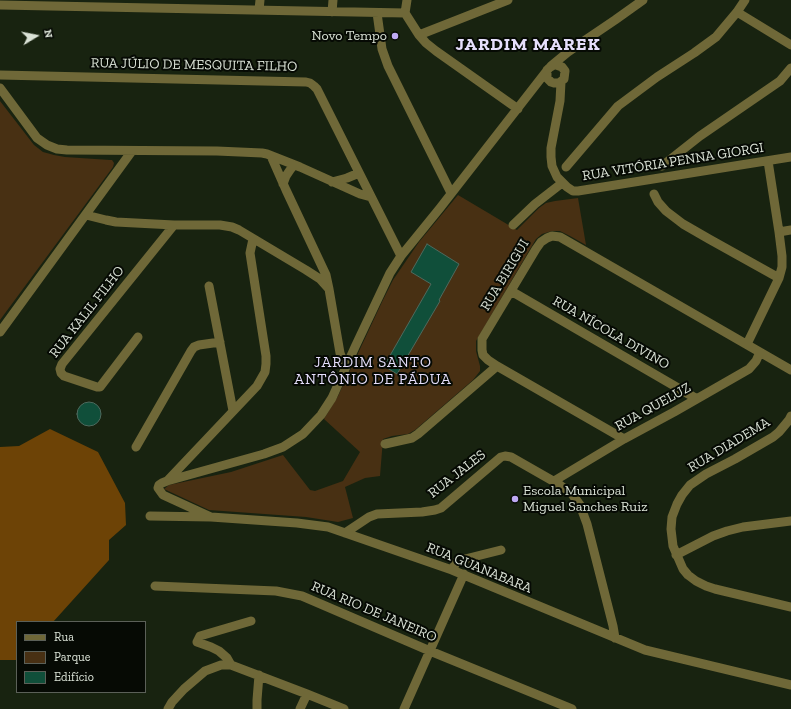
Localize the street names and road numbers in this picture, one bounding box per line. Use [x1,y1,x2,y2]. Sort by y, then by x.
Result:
street label: RUA JÚLIO DE MESQUITA FILHO [91,55,297,75]
street label: RUA VITÓRIA PENNA GIORGI [581,139,765,185]
street label: RUA BIRIGUI [477,236,533,314]
street label: RUA KALIL FILHO [46,263,128,361]
street label: RUA NÍCOLA DIVINO [550,293,672,373]
street label: RUA QUELUZ [612,379,694,435]
street label: RUA DIADEMA [685,414,773,476]
street label: RUA JALES [425,446,489,502]
street label: RUA GUANABARA [424,539,534,597]
street label: RUA RIO DE JANEIRO [309,578,439,646]

